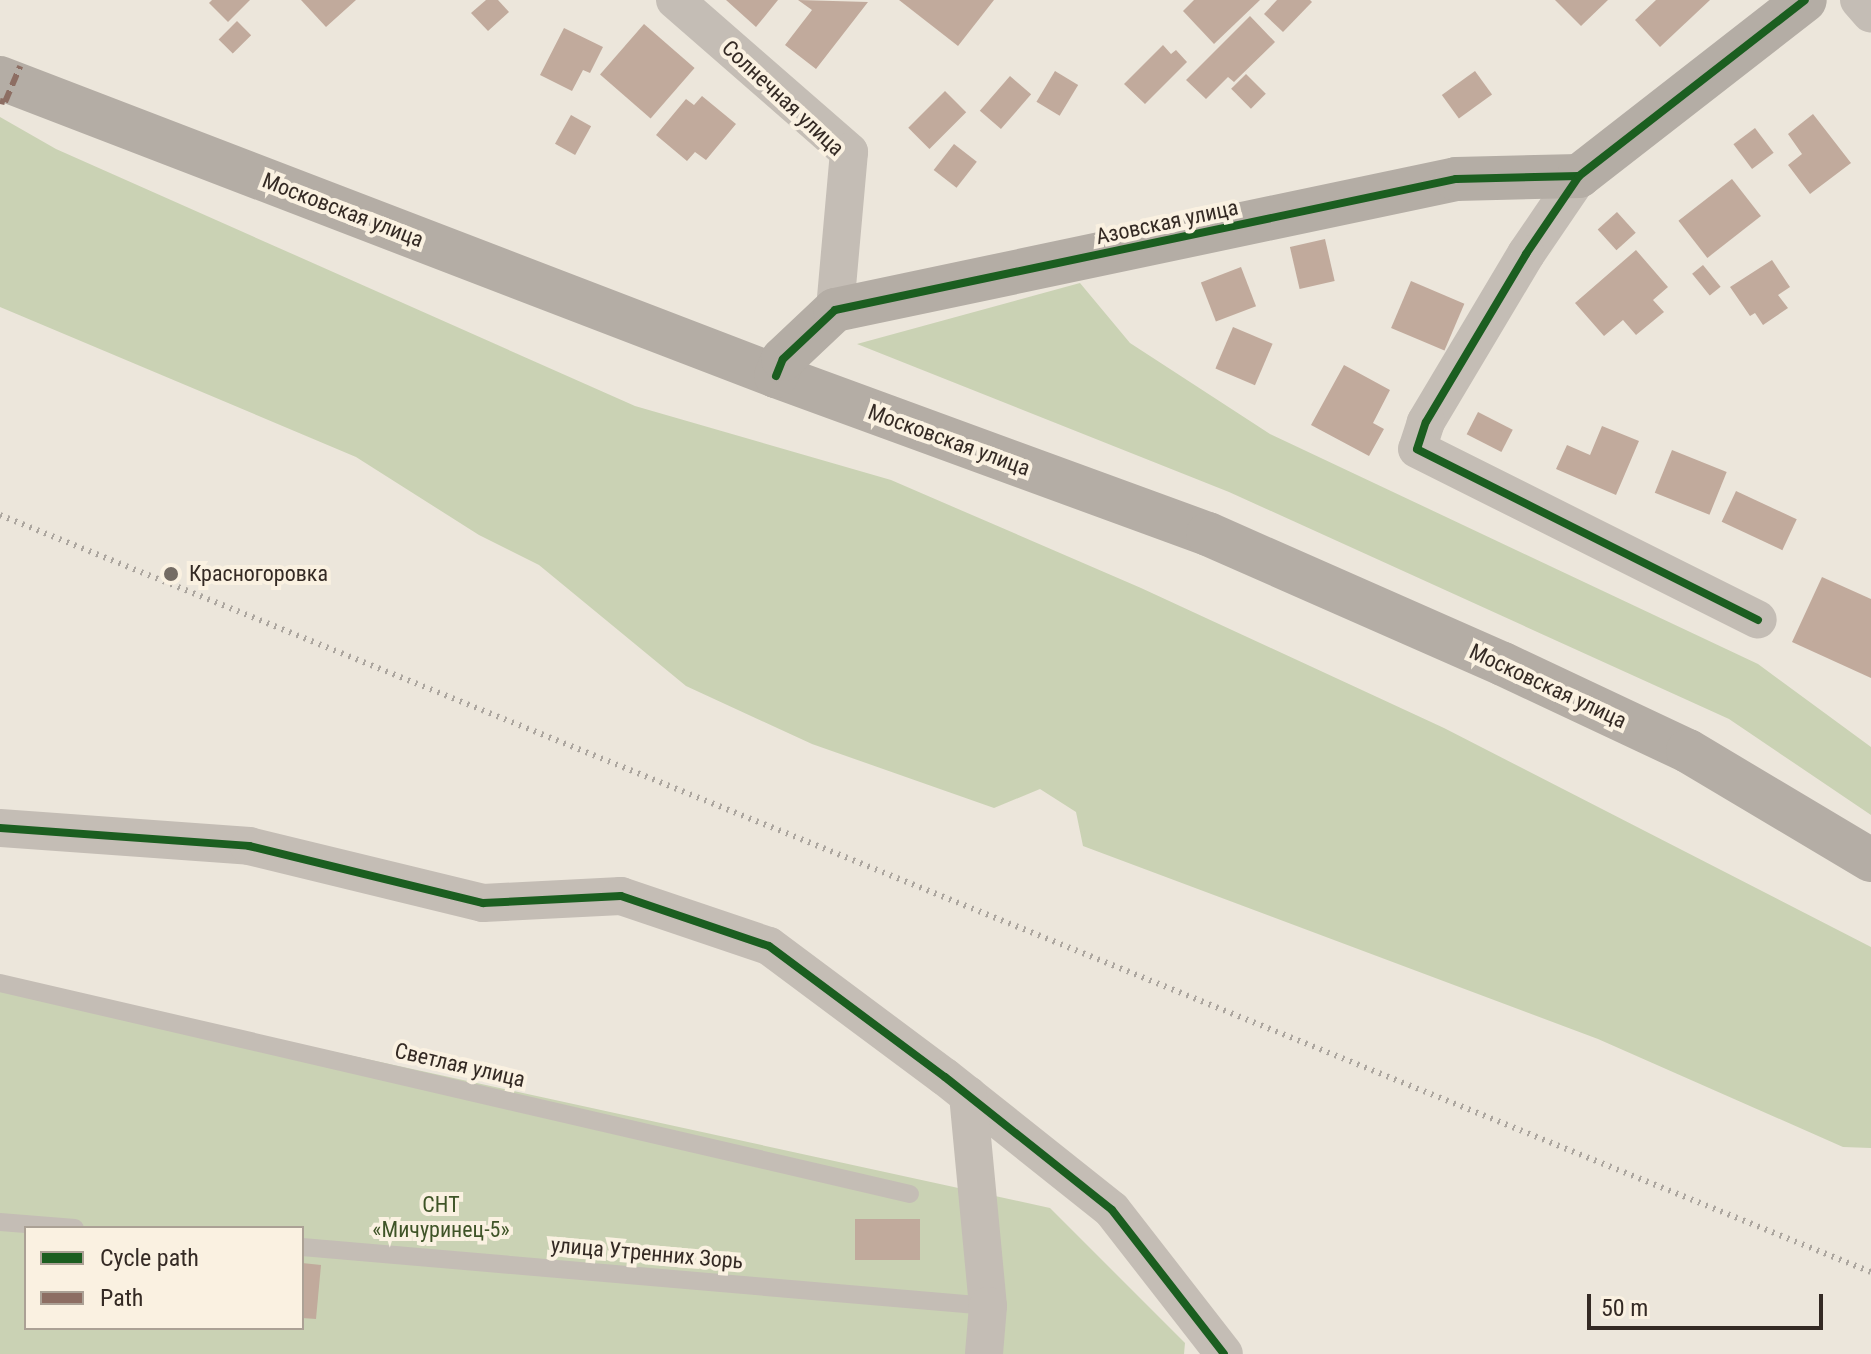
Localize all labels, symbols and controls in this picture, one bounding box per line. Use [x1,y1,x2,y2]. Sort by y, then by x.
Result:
street label: Солнечная улица [716,35,850,161]
street label: Московская улица [259,167,427,253]
street label: Азовская улица [1093,194,1241,250]
street label: Московская улица [864,398,1034,482]
place label: Красногоровка [189,561,328,587]
marker: Красногоровка [160,563,182,585]
street label: Московская улица [1465,638,1631,734]
street label: Светлая улица [392,1037,528,1093]
park label: СНТ «Мичуринец-5» [372,1191,510,1242]
legend [24,1226,304,1330]
street label: улица Утренних Зорь [550,1231,744,1275]
text: Cycle path [100,1244,199,1272]
scale bar [1591,1278,1827,1328]
text: Path [100,1284,143,1312]
text: 50 m [1601,1294,1648,1322]

